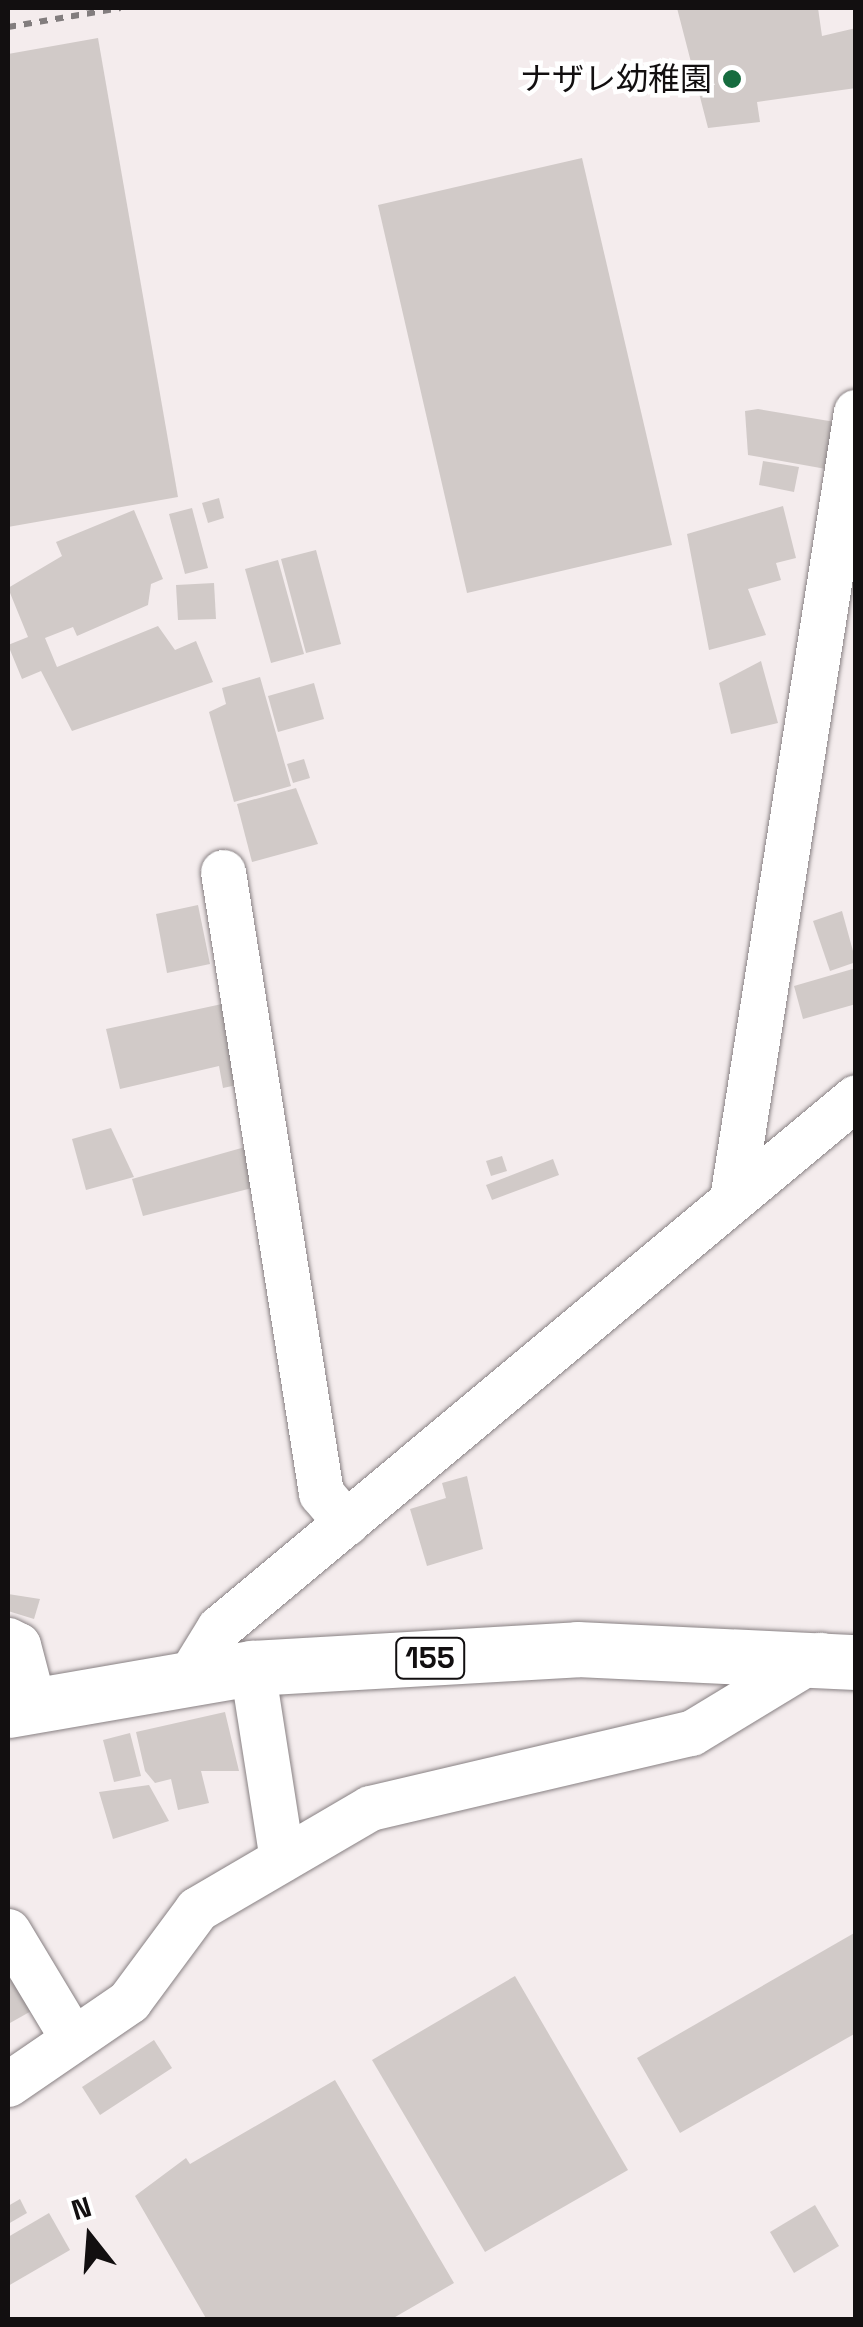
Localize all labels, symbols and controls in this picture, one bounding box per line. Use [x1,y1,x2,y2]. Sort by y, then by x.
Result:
place label: ナザレ幼稚園 [520,60,712,98]
marker: ナザレ幼稚園 [721,68,743,90]
road number: 155 [395,1633,465,1683]
north arrow [40,2187,140,2287]
text: N [67,2188,95,2228]

